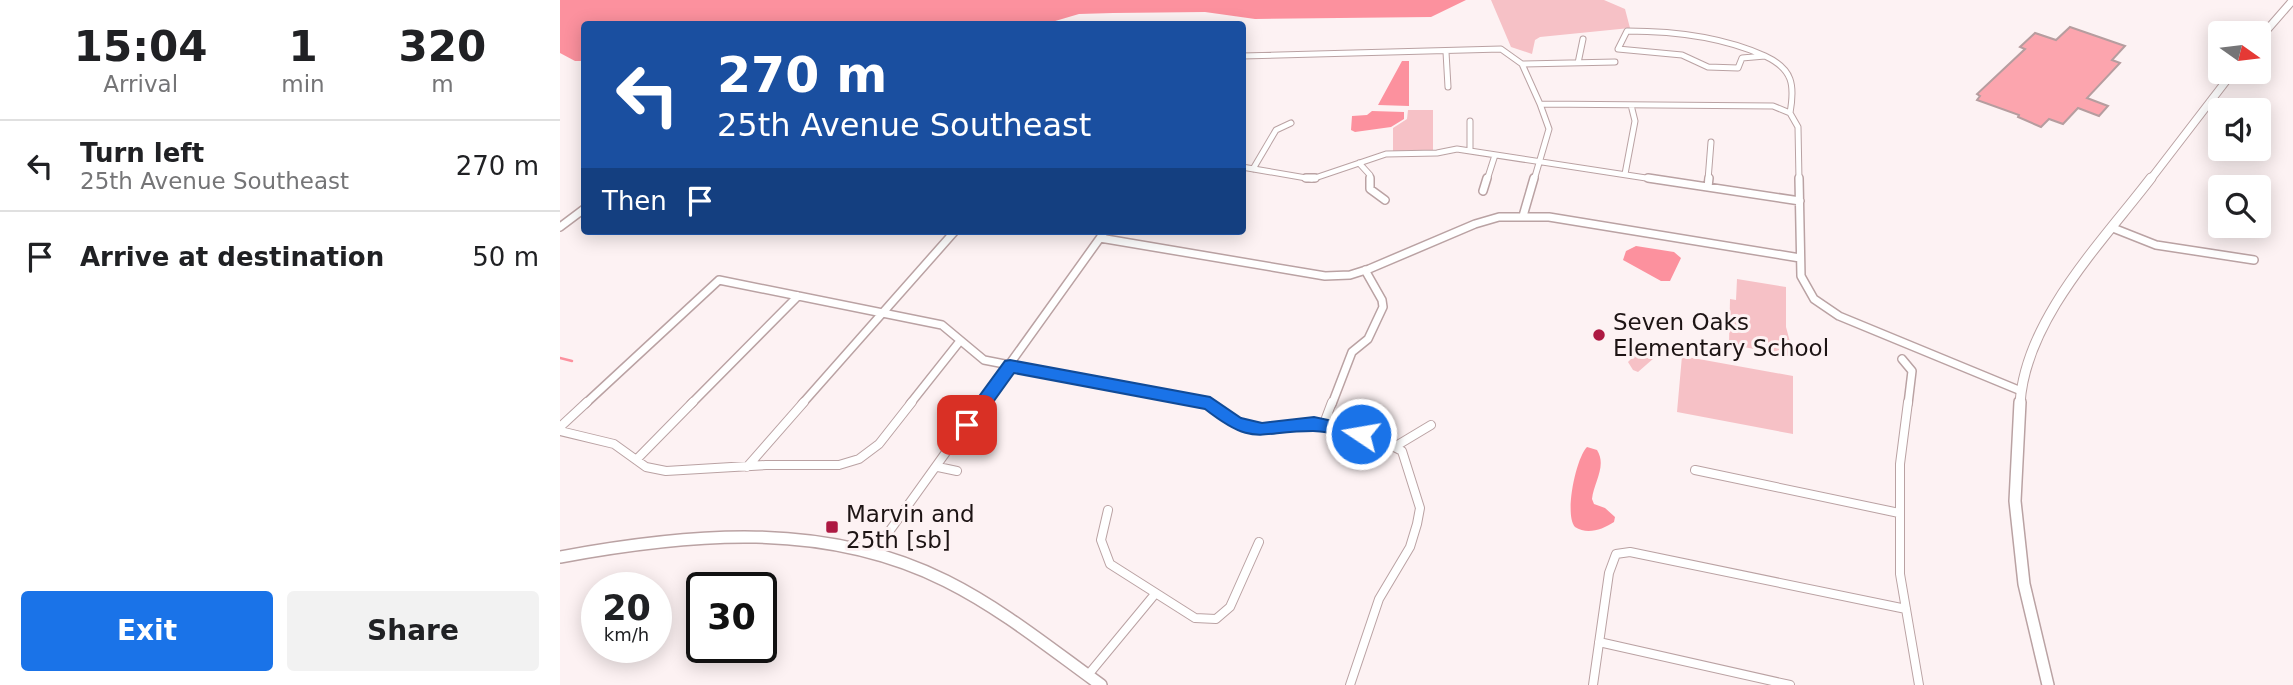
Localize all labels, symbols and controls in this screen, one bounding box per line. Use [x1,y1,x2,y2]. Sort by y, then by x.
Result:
north arrow [2208,21,2272,84]
map controls [2208,21,2271,238]
text: 15:04 [74,22,208,71]
text: 1 [288,22,318,71]
text: 320 [399,22,486,71]
text: 270 m [717,47,887,104]
icon: left [602,49,693,140]
text: Arrival [103,71,178,97]
text: min [281,71,325,97]
text: m [431,71,454,97]
button: sound [2208,98,2271,161]
text: 25th Avenue Southeast [717,106,1091,144]
text: Turn left [80,138,204,168]
icon: left [21,147,59,185]
text: 270 m [456,151,539,181]
text: 25th Avenue Southeast [80,168,349,194]
button: search [2208,175,2271,238]
icon: arrive [681,182,719,220]
text: Then [602,186,667,216]
icon: arrive [21,238,59,276]
text: Arrive at destination [80,242,384,272]
text: 50 m [472,242,539,272]
place label: Seven Oaks Elementary School [1613,309,1829,361]
marker: Seven Oaks Elementary School [1591,327,1607,343]
pin [937,395,997,455]
position arrow [1324,397,1398,471]
icon: arrive [948,406,986,444]
place label: Marvin and 25th [sb] [846,501,975,553]
marker: Marvin and 25th [sb] [824,519,840,535]
speed limit sign: 30 [686,572,777,663]
text: 20 [602,588,651,628]
button: Exit [21,591,273,671]
button: Share [287,591,539,671]
text: km/h [604,624,649,645]

